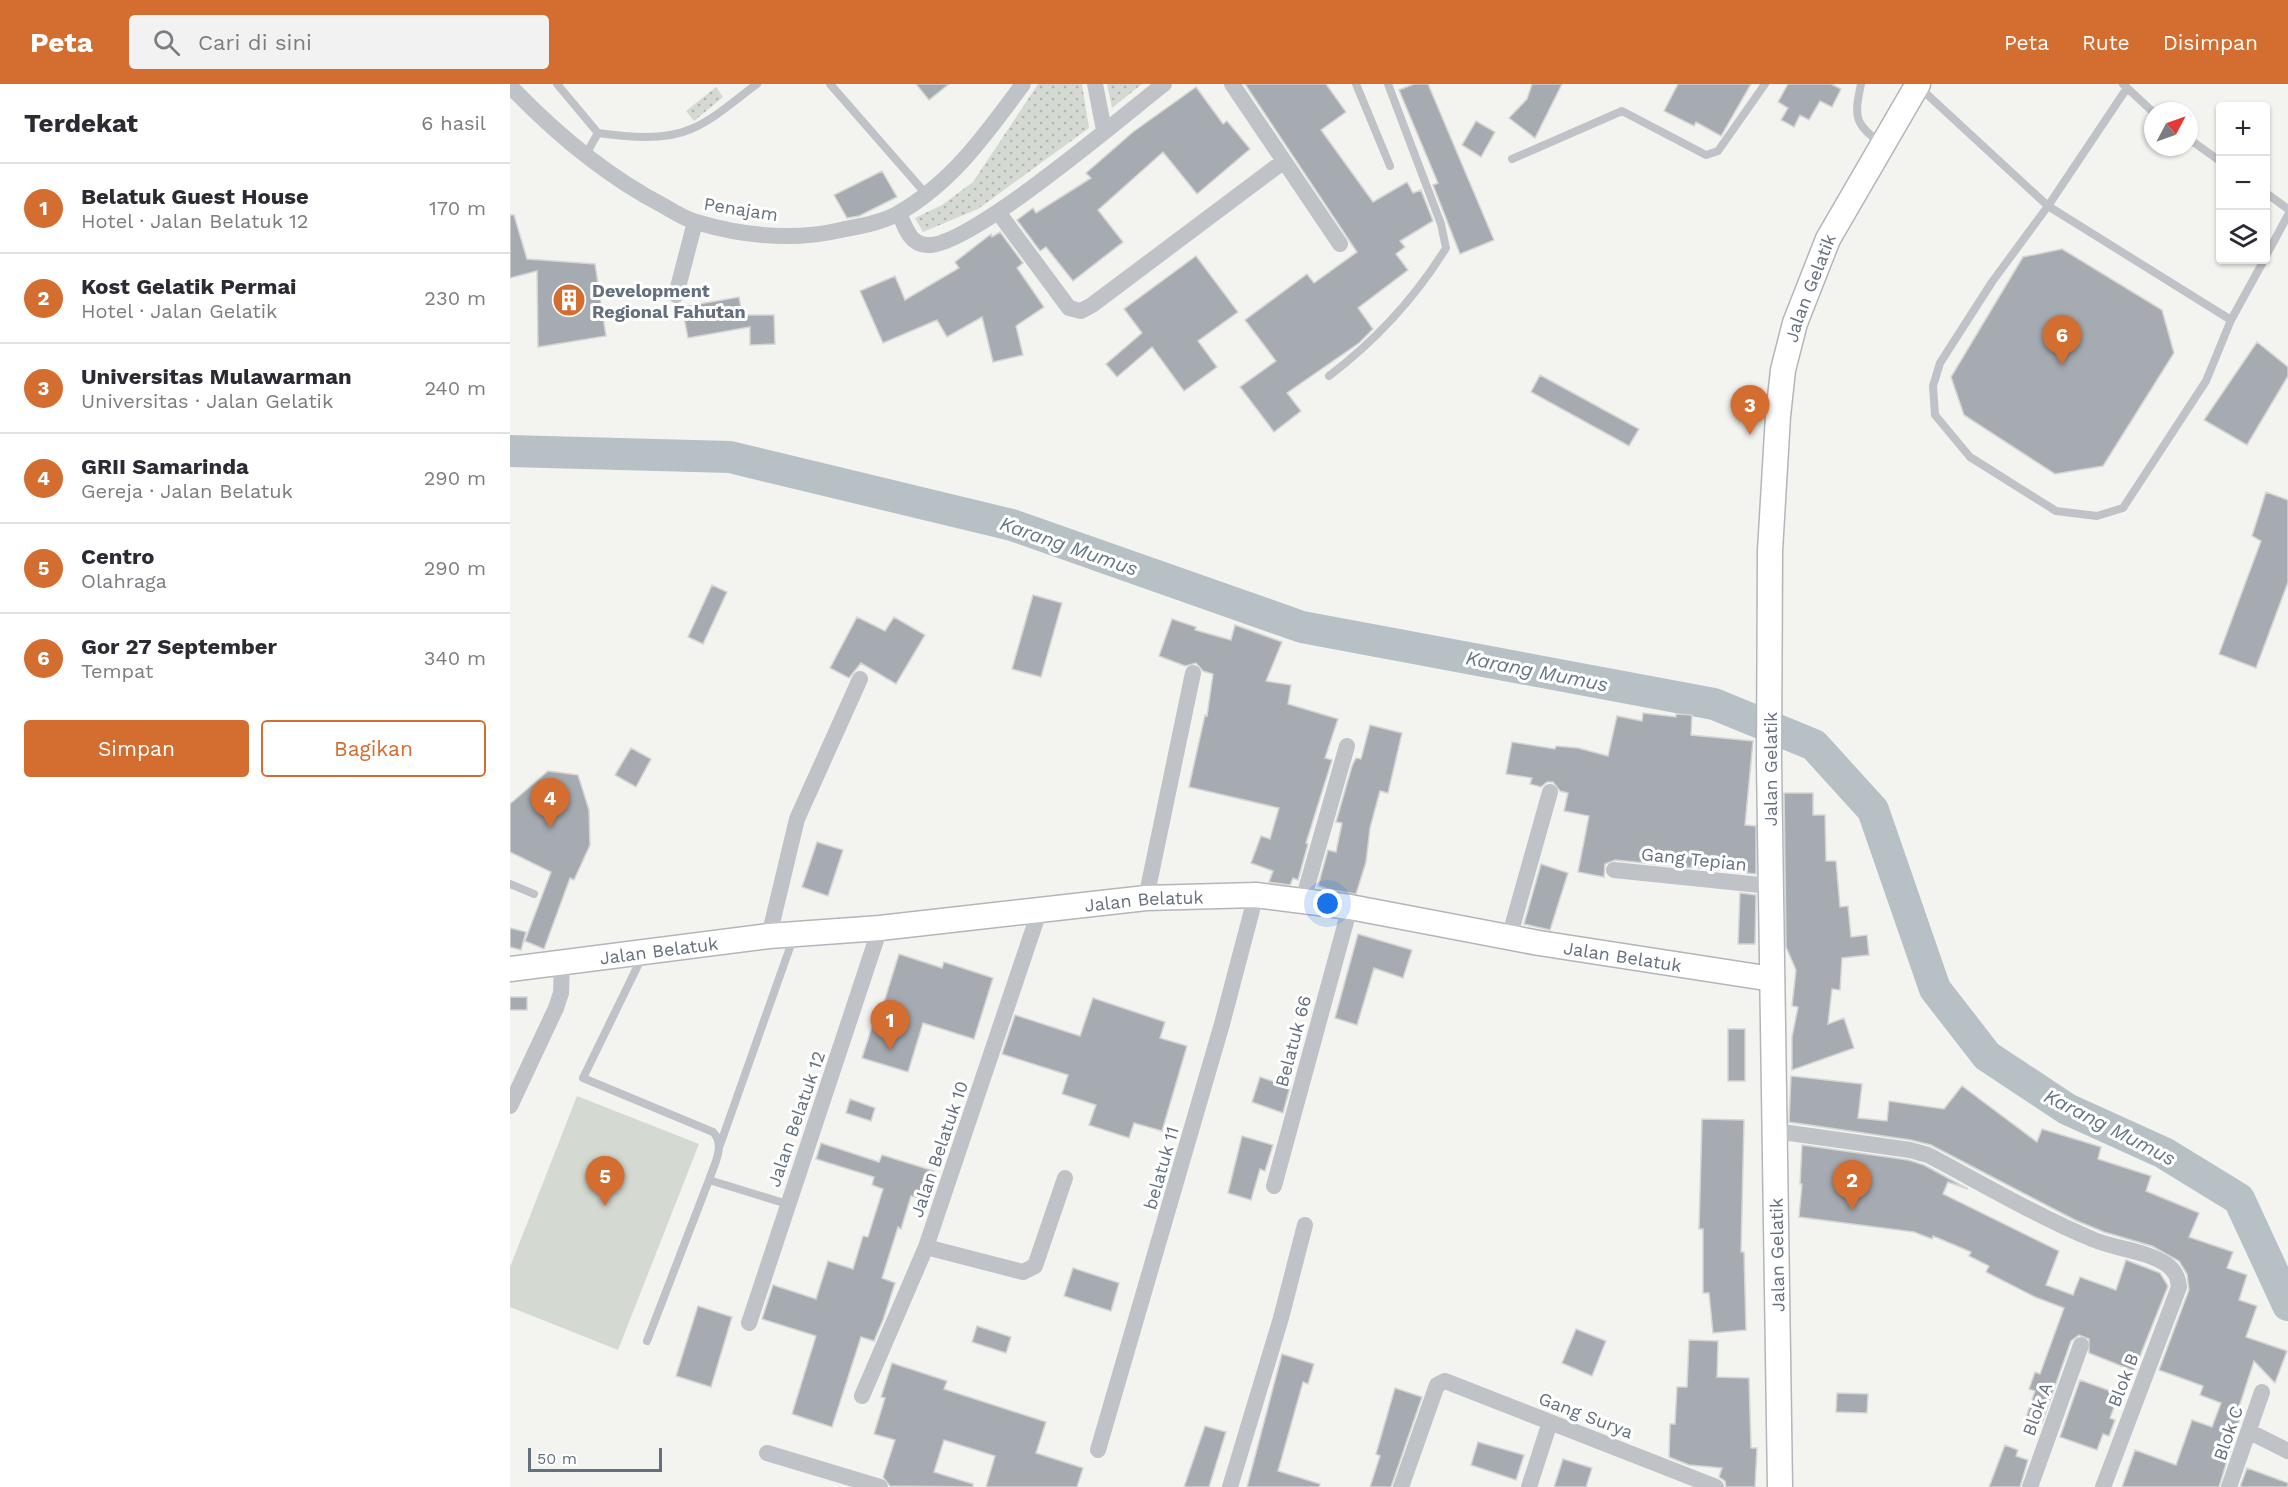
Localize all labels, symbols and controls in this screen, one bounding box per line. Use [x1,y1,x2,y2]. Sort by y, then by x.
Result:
search box [129,15,549,69]
text: Peta [30,26,93,59]
icon: search [150,26,183,59]
text: Cari di sini [198,30,312,55]
text: Peta [2004,30,2049,55]
text: Rute [2082,30,2130,55]
text: Disimpan [2163,30,2258,55]
north arrow [2144,102,2198,156]
map controls [2216,102,2270,264]
button: + [2216,102,2270,156]
text: Terdekat [24,108,138,138]
text: 6 hasil [421,111,486,135]
button: − [2216,156,2270,210]
text: Belatuk Guest House [81,184,309,209]
street label: Penajam [702,193,780,225]
text: 1 [39,196,48,220]
text: 170 m [429,196,486,220]
text: Hotel · Jalan Belatuk 12 [81,209,308,233]
button: layers [2216,210,2270,264]
street label: Jalan Gelatik [1780,231,1840,344]
text: Kost Gelatik Permai [81,274,297,299]
place label: Development Regional Fahutan [592,280,746,322]
building icon: Development Regional Fahutan [551,282,587,318]
text: 2 [38,286,49,310]
text: 230 m [424,286,486,310]
text: Hotel · Jalan Gelatik [81,299,277,323]
pin: 6 [2042,316,2082,365]
text: Universitas Mulawarman [81,364,352,389]
text: 3 [38,376,49,400]
text: 240 m [424,376,486,400]
pin: 3 [1730,386,1770,435]
text: Universitas · Jalan Gelatik [81,389,333,413]
text: GRII Samarinda [81,454,249,479]
text: 4 [37,466,50,490]
text: 290 m [424,466,486,490]
text: Gereja · Jalan Belatuk [81,479,293,503]
water label: Karang Mumus [997,511,1141,581]
text: Centro [81,544,154,569]
text: 5 [38,556,49,580]
text: 290 m [424,556,486,580]
text: Olahraga [81,569,167,593]
text: Gor 27 September [81,634,277,659]
water label: Karang Mumus [1464,645,1610,697]
text: 6 [37,646,50,670]
text: 340 m [424,646,486,670]
text: Tempat [81,659,153,683]
street label: Jalan Gelatik [1760,712,1781,826]
button: Simpan [24,720,249,777]
button: Bagikan [261,720,486,777]
pin: 4 [530,778,570,828]
street label: Gang Tepian [1640,843,1748,875]
street label: Jalan Belatuk [1083,886,1204,915]
your location [1313,889,1342,918]
street label: Jalan Belatuk [598,932,719,968]
street label: Jalan Belatuk [1562,936,1683,975]
street label: Belatuk 66 [1271,993,1315,1089]
pin: 1 [870,1000,910,1050]
street label: Jalan Belatuk 12 [763,1048,829,1190]
street label: Jalan Belatuk 10 [906,1078,972,1220]
water label: Karang Mumus [2040,1084,2180,1170]
street label: belatuk 11 [1139,1124,1183,1212]
pin: 5 [586,1156,625,1206]
pin: 2 [1832,1160,1872,1210]
street label: Jalan Gelatik [1766,1198,1788,1312]
street label: Blok B [2103,1350,2143,1410]
street label: Blok A [2018,1379,2056,1439]
street label: Gang Surya [1536,1387,1636,1443]
street label: Blok C [2209,1403,2247,1463]
scale bar [528,1445,662,1472]
text: 50 m [537,1449,577,1468]

